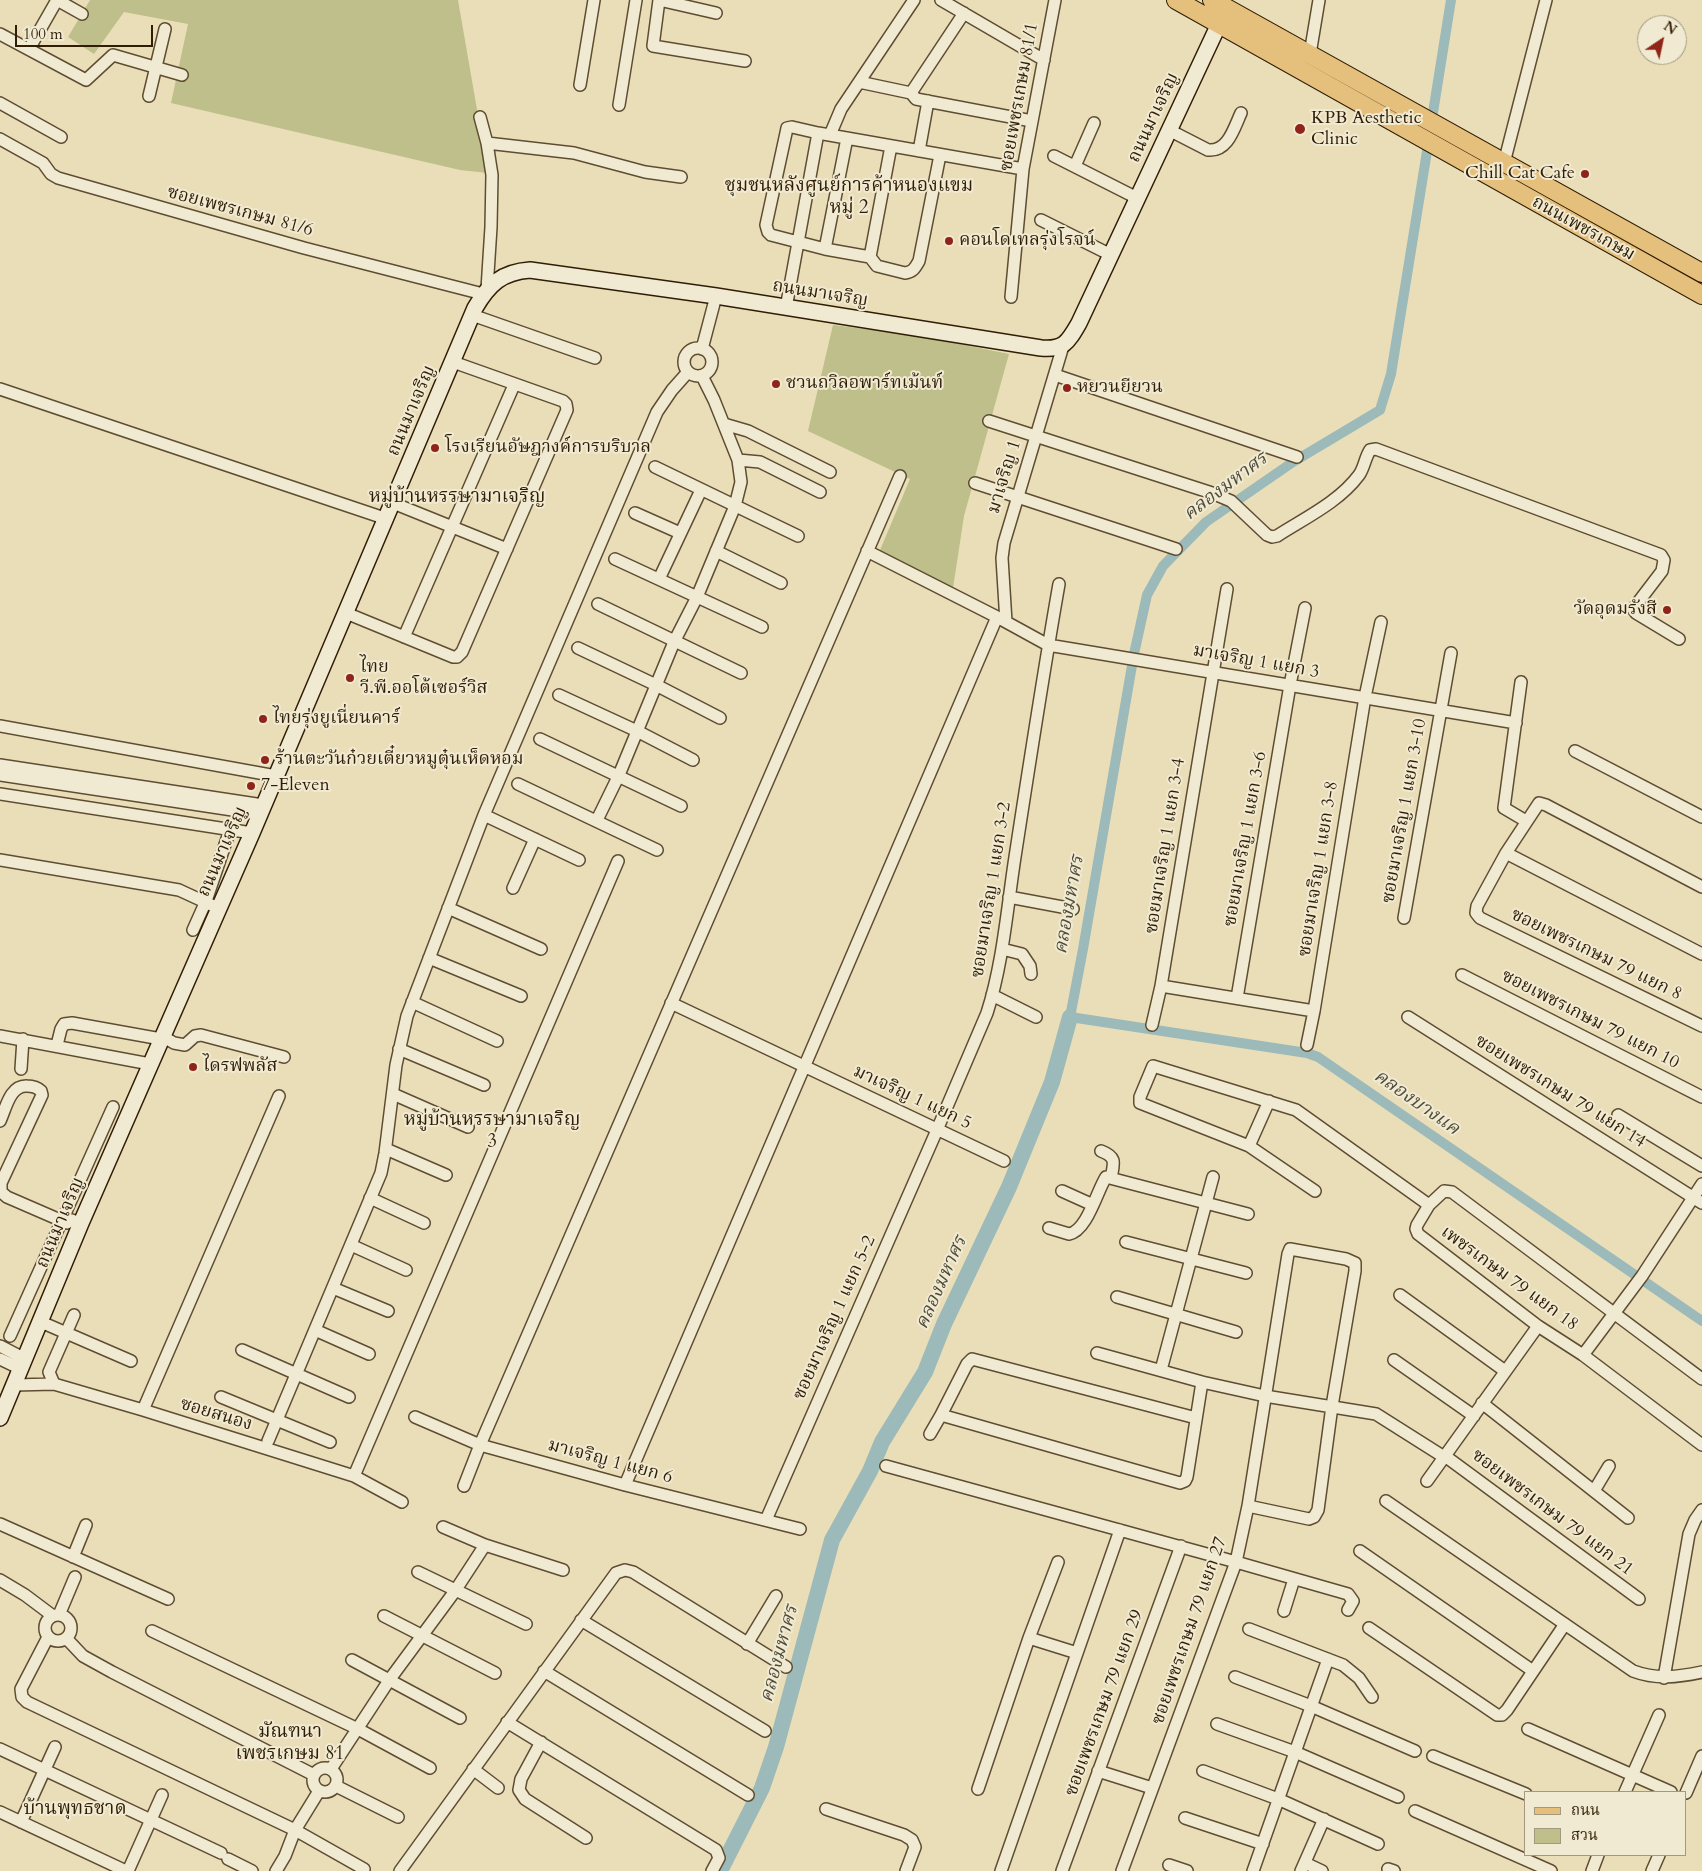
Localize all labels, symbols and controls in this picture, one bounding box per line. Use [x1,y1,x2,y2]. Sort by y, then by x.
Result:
scale bar [18,15,155,47]
north arrow [1637,15,1687,65]
text: N [1660,17,1680,39]
street label: ซอยเพชรเกษม 81/1 [996,21,1044,173]
text: 100 m [23,24,63,44]
street label: ถนนมาเจริญ [1124,70,1184,166]
place label: KPB Aesthetic Clinic [1311,108,1422,150]
marker: KPB Aesthetic Clinic [1293,122,1307,136]
place label: Chill Cat Cafe [1465,163,1575,185]
marker: Chill Cat Cafe [1579,168,1591,180]
district label: ชุมชนหลังศูนย์การค้าหนองแขม หมู่ 2 [725,176,973,220]
street label: ซอยเพชรเกษม 81/6 [165,182,315,242]
street label: ถนนเพชรเกษม [1528,192,1638,266]
place label: คอนโดเทลรุ่งโรจน์ [959,230,1096,252]
marker: คอนโดเทลรุ่งโรจน์ [943,235,955,247]
street label: ถนนมาเจริญ [771,276,869,312]
street label: ถนนมาเจริญ [383,362,441,460]
place label: ชวนถวิลอพาร์ทเม้นท์ [786,373,943,395]
place label: หยวนยียวน [1077,377,1163,399]
marker: ชวนถวิลอพาร์ทเม้นท์ [770,378,782,390]
marker: หยวนยียวน [1061,382,1073,394]
place label: โรงเรียนอัษฎางค์การบริบาล [445,437,651,459]
street label: มาเจริญ 1 [984,438,1026,516]
marker: โรงเรียนอัษฎางค์การบริบาล [429,442,441,454]
water label: คลองมหาศร [1179,448,1273,526]
district label: หมู่บ้านหรรษามาเจริญ [369,487,545,509]
place label: วัดอุดมรังสี [1573,599,1657,621]
marker: วัดอุดมรังสี [1661,604,1673,616]
street label: มาเจริญ 1 แยก 3 [1191,640,1321,684]
place label: ไทย วี.พี.ออโต้เซอร์วิส [360,657,488,700]
marker: ไทย วี.พี.ออโต้เซอร์วิส [344,672,356,684]
place label: ไทยรุ่งยูเนี่ยนคาร์ [273,708,400,730]
marker: ไทยรุ่งยูเนี่ยนคาร์ [257,713,269,725]
street label: ซอยมาเจริญ 1 แยก 3-10 [1378,717,1432,905]
place label: ร้านตะวันก๋วยเตี๋ยวหมูตุ๋นเห็ดหอม [275,749,524,771]
street label: ซอยมาเจริญ 1 แยก 3-6 [1220,750,1272,928]
marker: ร้านตะวันก๋วยเตี๋ยวหมูตุ๋นเห็ดหอม [259,754,271,766]
street label: ซอยมาเจริญ 1 แยก 3-4 [1141,757,1191,935]
place label: 7-Eleven [261,775,330,797]
marker: 7-Eleven [245,780,257,792]
street label: ซอยมาเจริญ 1 แยก 3-8 [1294,780,1344,958]
street label: ซอยมาเจริญ 1 แยก 3-2 [967,801,1017,979]
street label: ถนนมาเจริญ [194,804,252,900]
water label: คลองมหาศร [1050,854,1090,956]
street label: ซอยเพชรเกษม 79 แยก 8 [1507,904,1685,1006]
street label: ซอยเพชรเกษม 79 แยก 10 [1497,966,1683,1074]
street label: ซอยเพชรเกษม 79 แยก 14 [1471,1031,1649,1153]
place label: ไดรฟพลัส [203,1056,277,1078]
marker: ไดรฟพลัส [187,1061,199,1073]
street label: มาเจริญ 1 แยก 5 [849,1061,975,1135]
water label: คลองบางแค [1369,1065,1463,1141]
district label: หมู่บ้านหรรษามาเจริญ 3 [404,1110,580,1154]
street label: ถนนมาเจริญ [32,1174,90,1272]
street label: เพชรเกษม 79 แยก 18 [1436,1222,1582,1336]
street label: ซอยมาเจริญ 1 แยก 5-2 [789,1233,881,1403]
water label: คลองมหาศร [911,1233,973,1333]
street label: ซอยสนอง [177,1394,255,1436]
street label: มาเจริญ 1 แยก 6 [545,1435,675,1489]
street label: ซอยเพชรเกษม 79 แยก 21 [1467,1445,1637,1581]
street label: ซอยเพชรเกษม 79 แยก 27 [1148,1534,1232,1728]
water label: คลองมหาศร [756,1603,804,1705]
street label: ซอยเพชรเกษม 79 แยก 29 [1061,1607,1149,1799]
district label: มัณฑนา เพชรเกษม 81 [236,1722,344,1766]
legend [1524,1791,1687,1856]
district label: บ้านพุทธชาด [23,1799,127,1821]
text: ถนน [1571,1800,1600,1820]
text: สวน [1571,1825,1598,1845]

